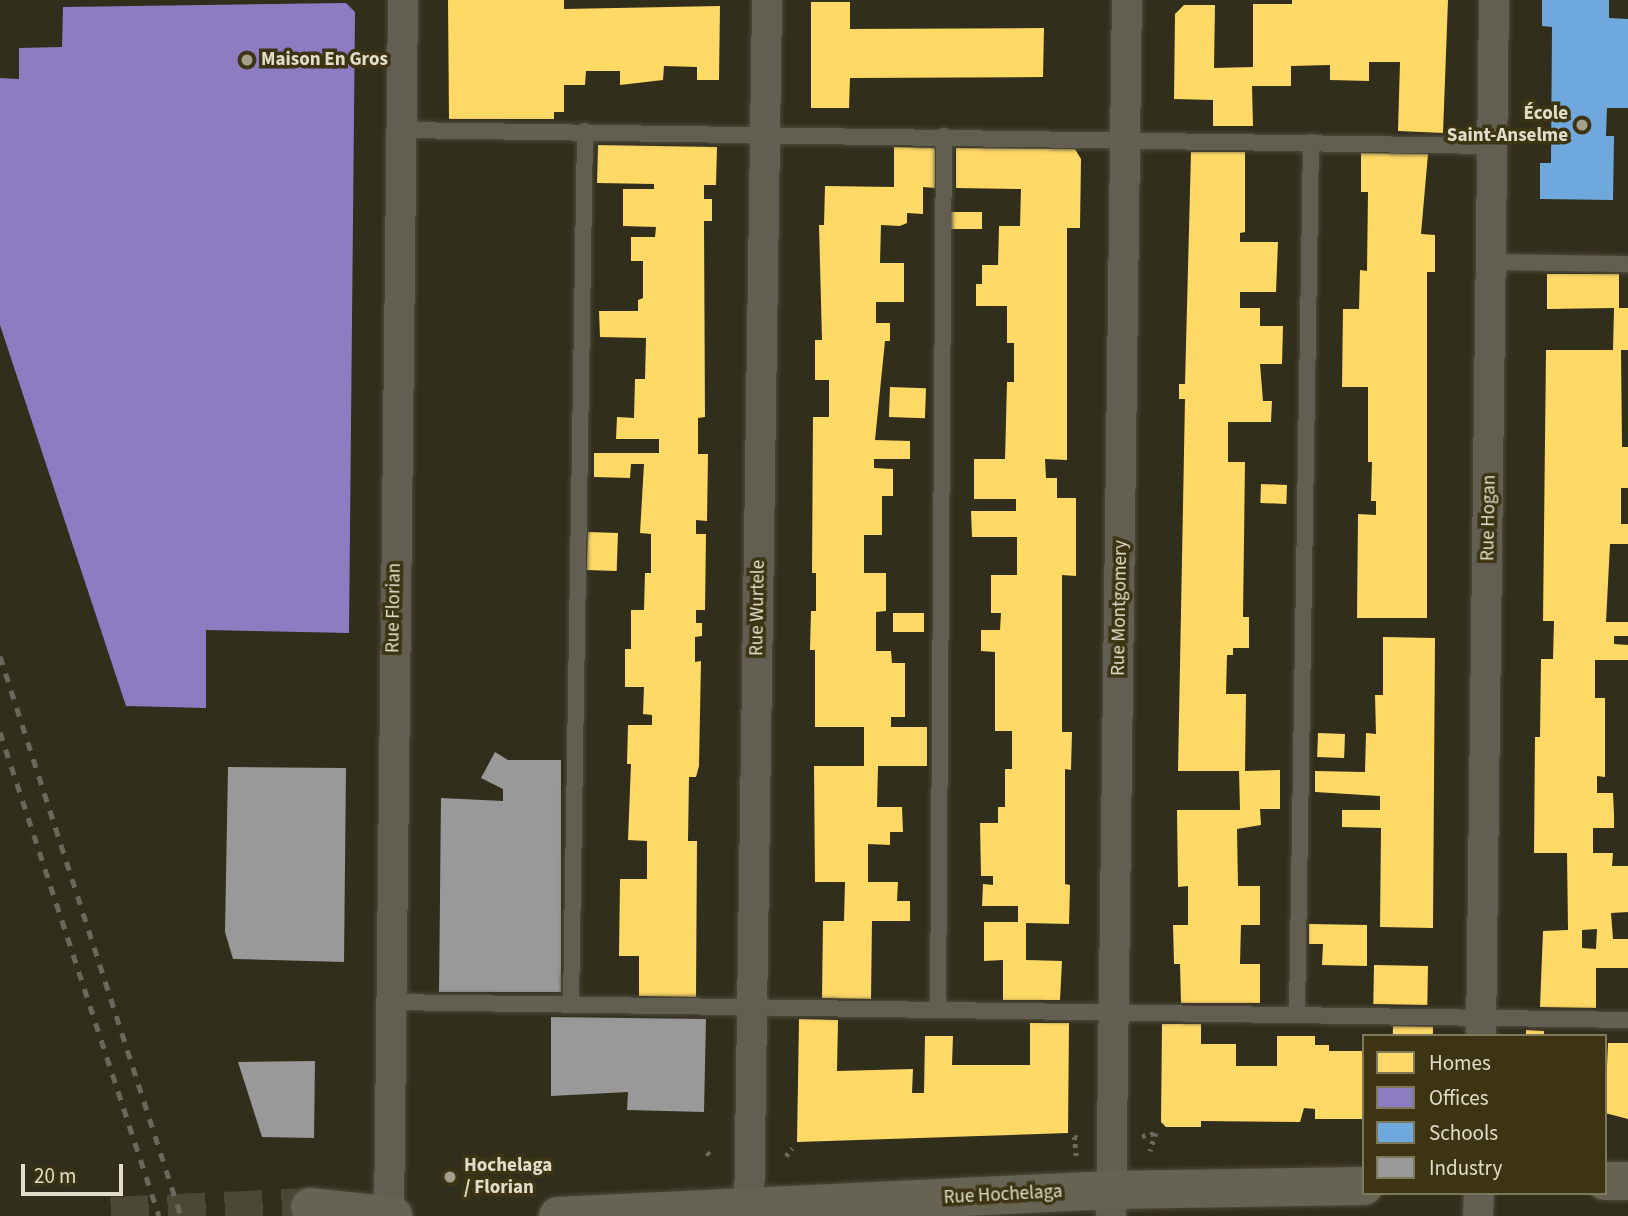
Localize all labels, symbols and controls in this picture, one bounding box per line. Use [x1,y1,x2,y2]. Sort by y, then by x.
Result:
place label: Maison En Gros [261,49,388,71]
marker: Maison En Gros [239,52,255,68]
place label: École Saint-Anselme [1447,103,1568,147]
marker: École Saint-Anselme [1574,117,1590,133]
street label: Rue Hogan [1477,475,1501,561]
street label: Rue Montgomery [1107,540,1133,676]
street label: Rue Wurtele [746,560,770,656]
street label: Rue Florian [382,563,406,653]
legend [1362,1034,1607,1195]
text: Homes [1429,1048,1491,1078]
text: Offices [1429,1083,1489,1113]
text: Schools [1429,1118,1498,1148]
scale bar [24,1150,126,1194]
text: Industry [1429,1153,1502,1183]
place label: Hochelaga / Florian [464,1155,552,1199]
text: 20 m [34,1161,76,1191]
marker: Hochelaga / Florian [442,1169,458,1185]
street label: Rue Hochelaga [943,1181,1063,1209]

